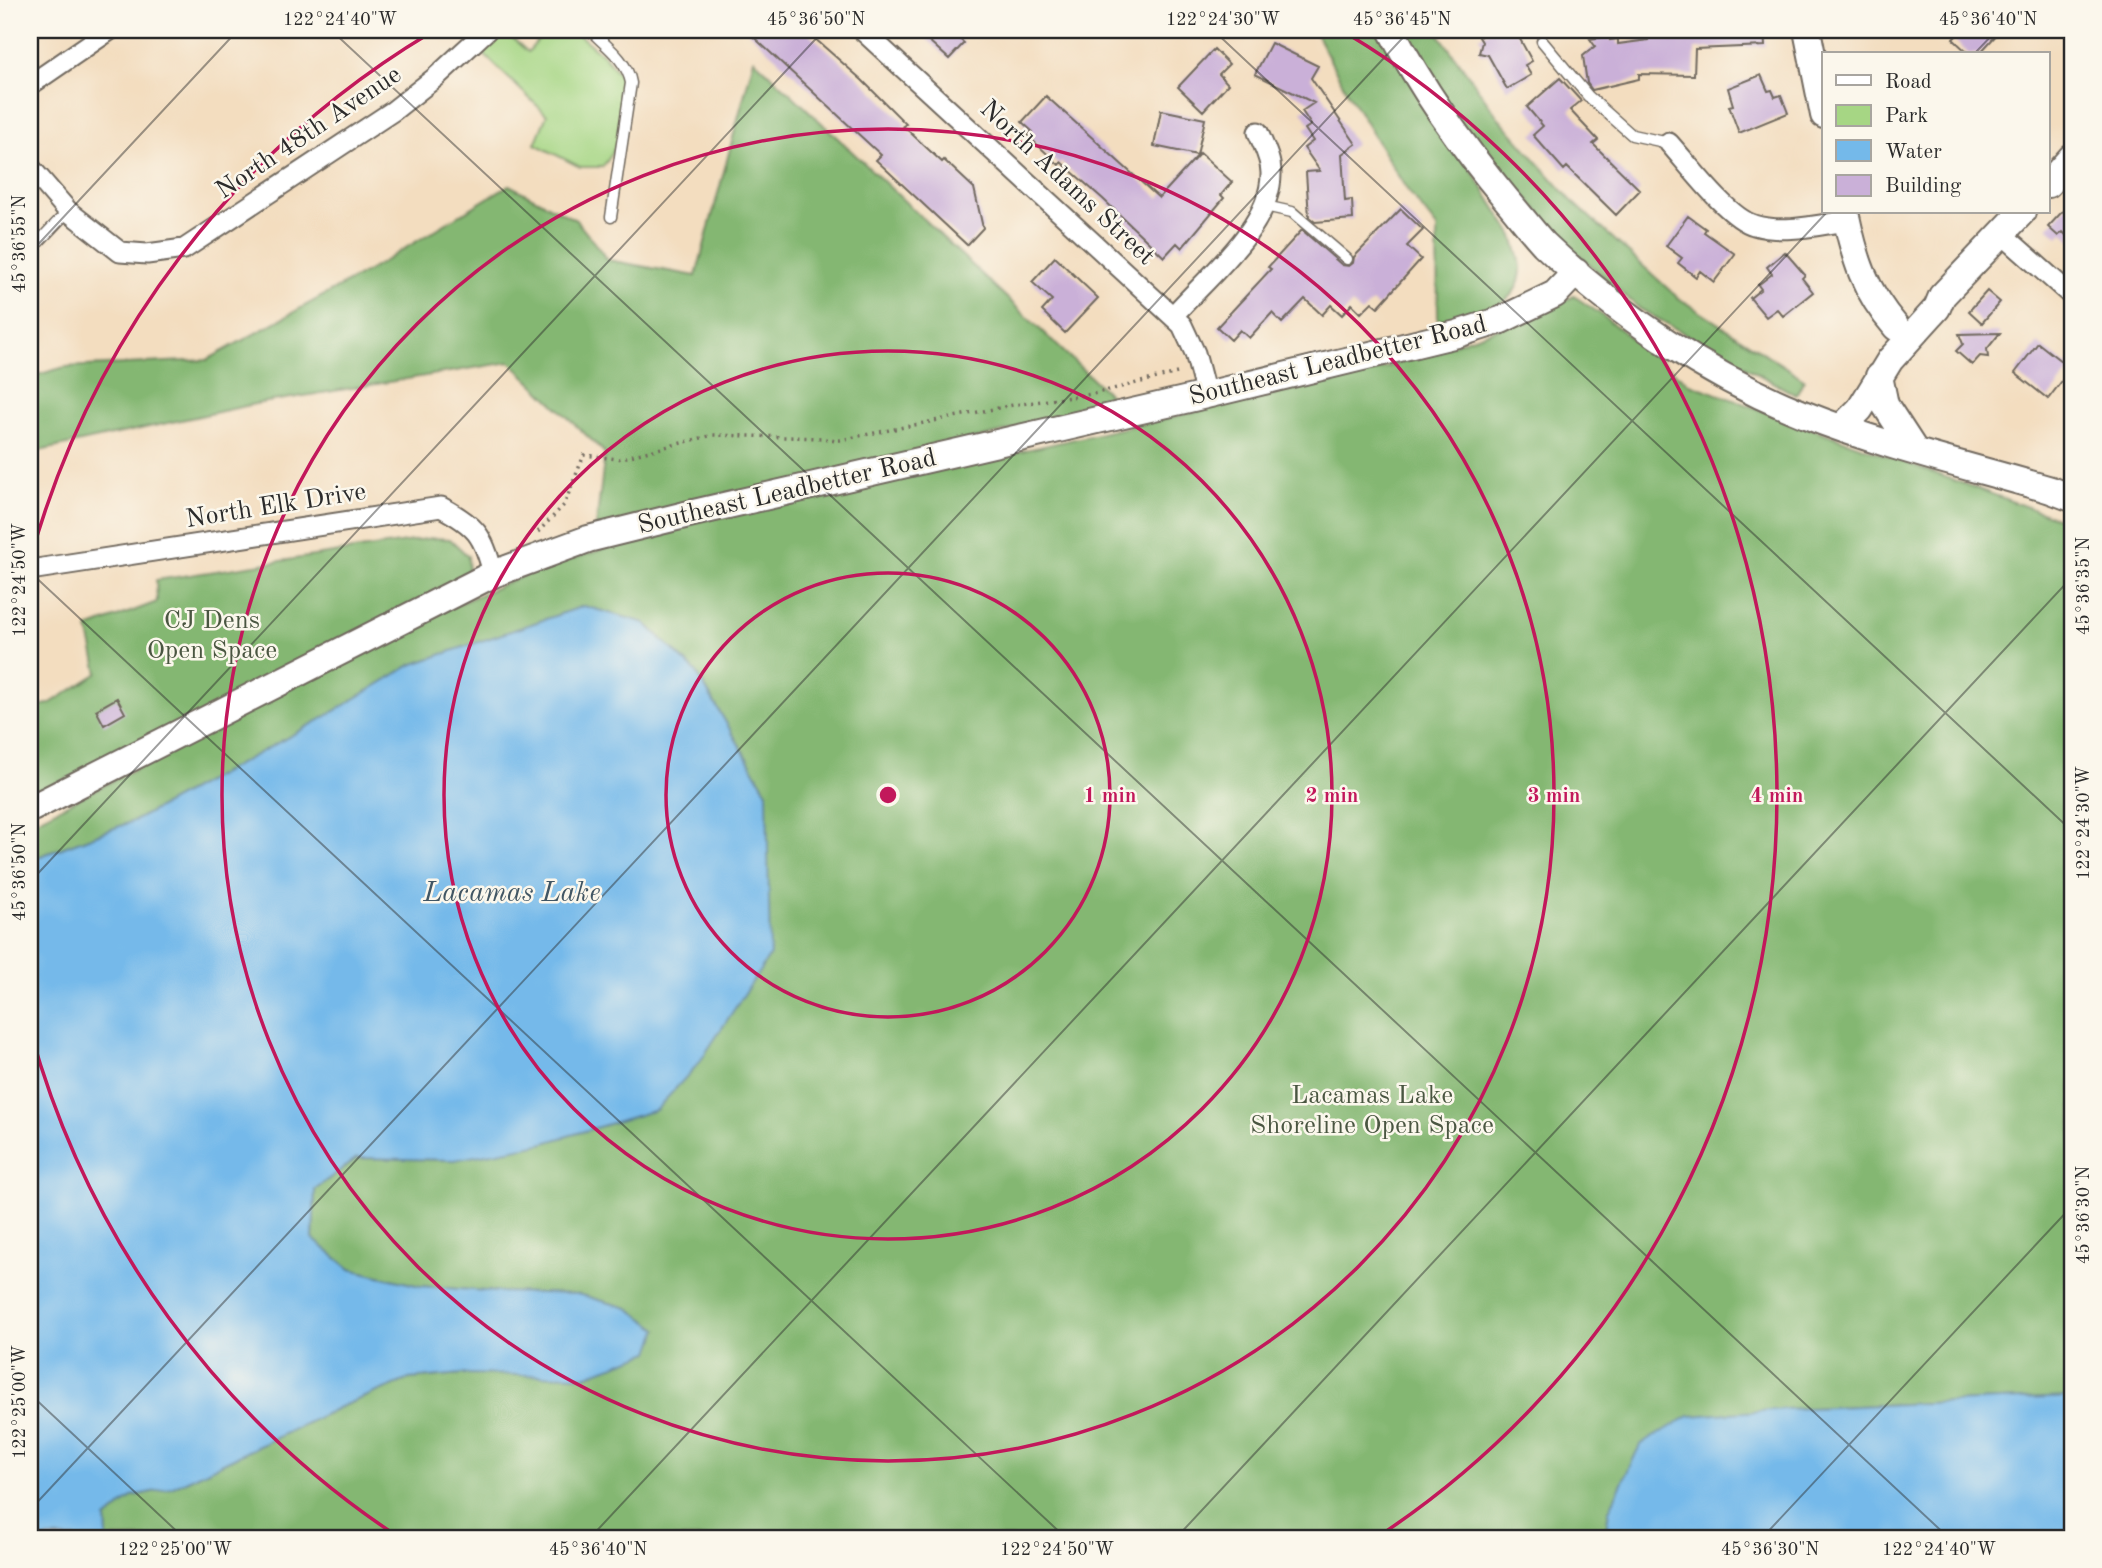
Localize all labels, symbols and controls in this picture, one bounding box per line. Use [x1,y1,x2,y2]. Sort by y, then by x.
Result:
text: 122°24'40"W [283,11,397,29]
text: 45°36'50"N [767,11,865,29]
text: 122°24'30"W [1166,11,1280,29]
text: 45°36'45"N [1353,11,1451,29]
text: 45°36'40"N [1939,11,2037,29]
legend [1822,52,2050,214]
street label: North 48th Avenue [212,61,406,205]
text: Road [1885,72,1932,93]
street label: North Adams Street [975,96,1159,270]
text: Park [1885,106,1928,127]
text: Water [1885,142,1942,163]
text: Building [1885,176,1962,197]
text: 45°36'55"N [11,195,29,293]
street label: Southeast Leadbetter Road [1187,311,1489,411]
street label: Southeast Leadbetter Road [635,445,939,539]
street label: North Elk Drive [184,479,368,533]
text: 122°24'50"W [11,523,29,637]
text: 45°36'35"N [2075,537,2093,635]
park label: CJ Dens Open Space [147,608,277,664]
text: 122°24'30"W [2075,766,2093,880]
centre of rings [876,783,900,807]
text: 1 min [1084,786,1136,807]
text: 2 min [1306,786,1358,807]
text: 3 min [1528,786,1580,807]
text: 4 min [1751,786,1803,807]
text: 45°36'50"N [11,823,29,921]
water label: Lacamas Lake [422,880,601,908]
park label: Lacamas Lake Shoreline Open Space [1250,1083,1494,1139]
text: 45°36'30"N [2075,1166,2093,1264]
text: 122°25'00"W [11,1345,29,1459]
text: 122°25'00"W [118,1541,232,1559]
text: 45°36'40"N [549,1541,647,1559]
text: 122°24'50"W [1000,1541,1114,1559]
text: 45°36'30"N [1721,1541,1819,1559]
text: 122°24'40"W [1882,1541,1996,1559]

